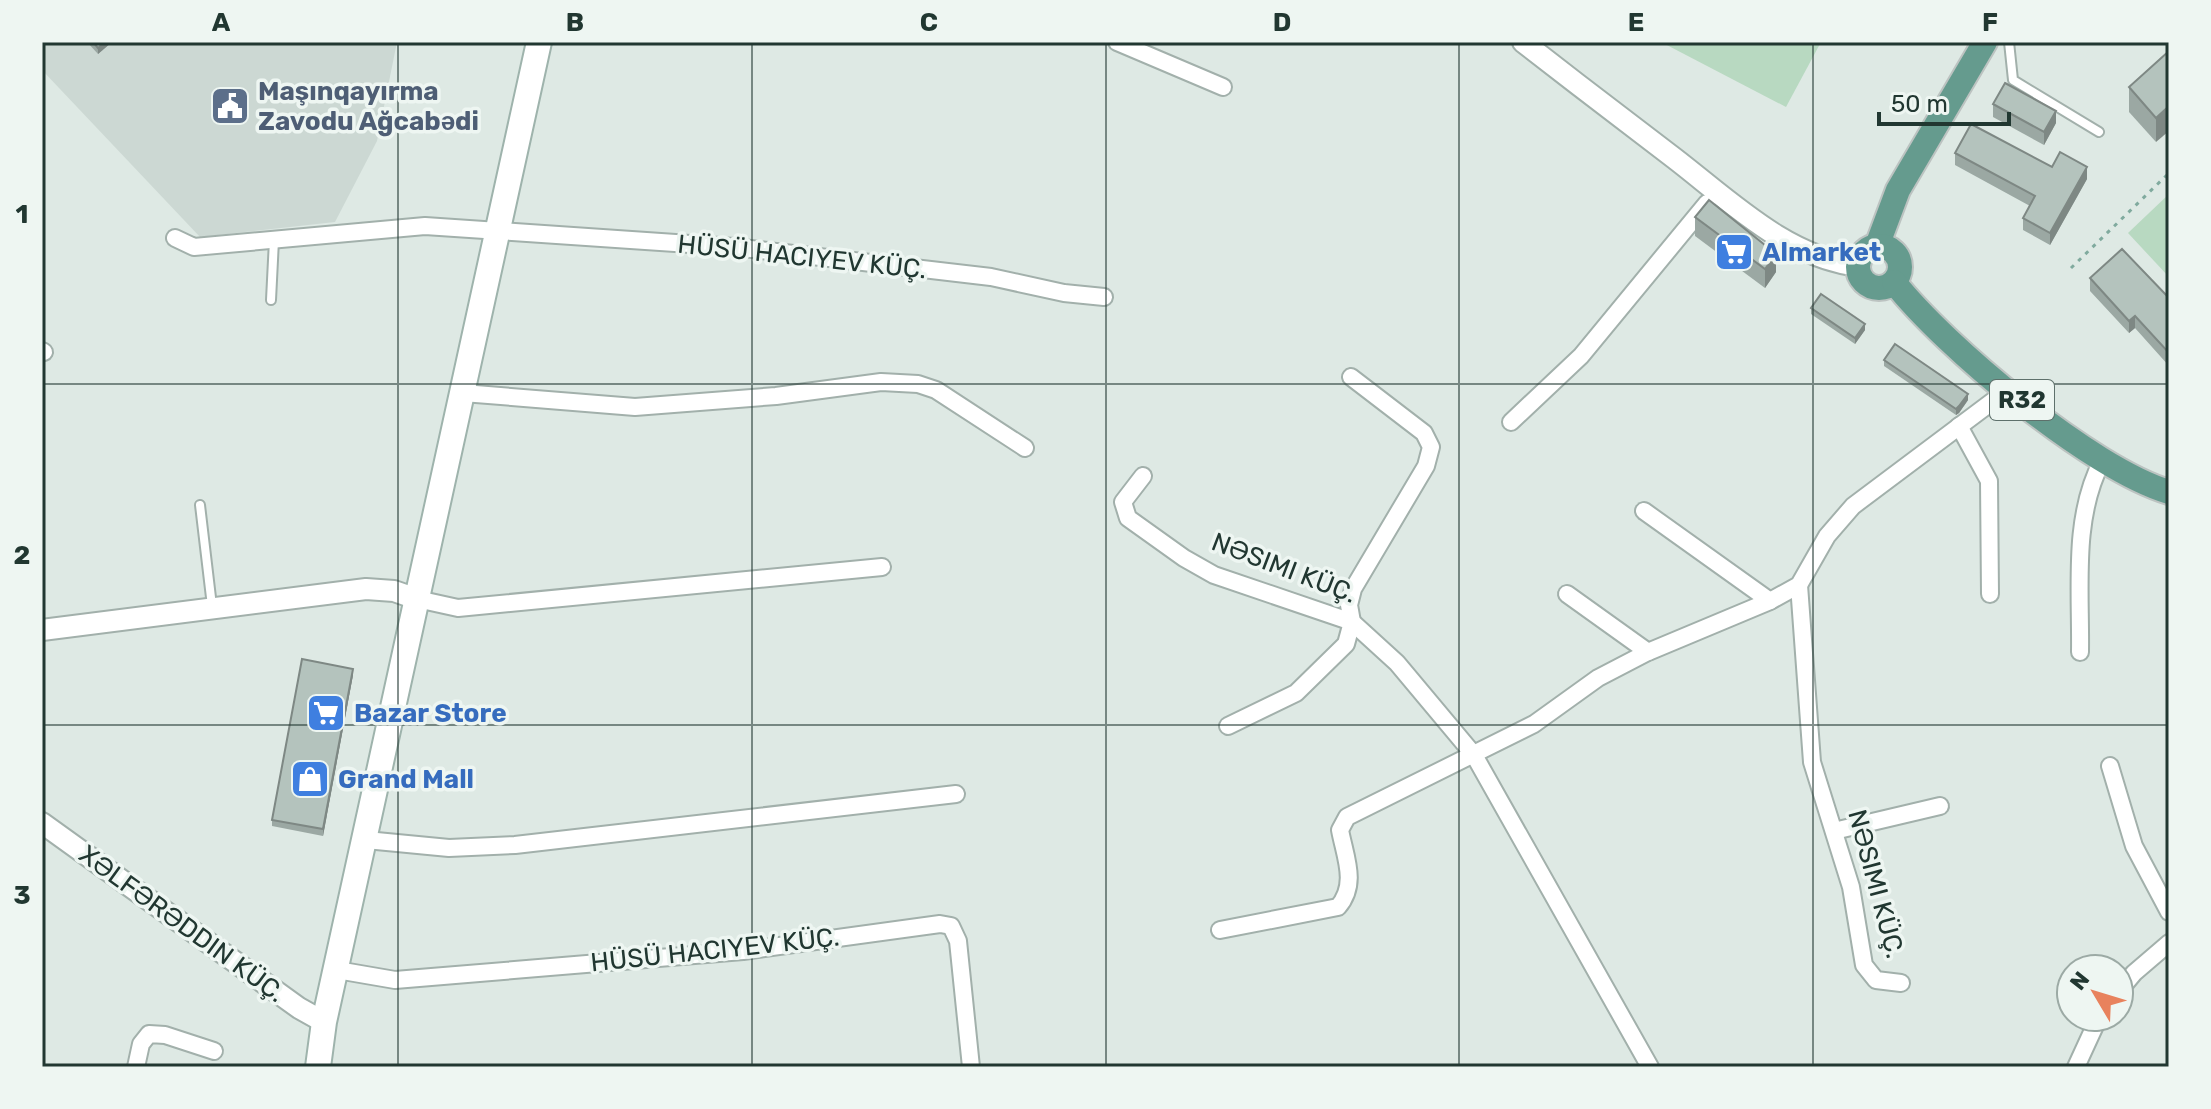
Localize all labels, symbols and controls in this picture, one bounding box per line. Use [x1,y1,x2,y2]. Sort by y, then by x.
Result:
text: A [212,7,231,38]
text: B [566,7,584,38]
text: C [920,7,938,38]
text: D [1273,7,1291,38]
text: E [1628,7,1644,38]
text: F [1982,7,1998,38]
place label: Maşınqayırma Zavodu Ağcabədi [258,76,479,137]
scale bar [1879,76,2009,126]
public building icon: Maşınqayırma Zavodu Ağcabədi [209,85,251,127]
text: 50 m [1891,90,1948,118]
text: 1 [16,199,28,230]
street label: HÜSÜ HACIYEV KÜÇ. [676,229,928,285]
supermarket icon: Almarket [1713,231,1755,273]
place label: Almarket [1762,237,1881,268]
road number: R32 [1990,380,2054,420]
street label: NƏSIMI KÜÇ. [1207,526,1361,610]
text: 2 [14,540,30,571]
supermarket icon: Bazar Store [305,692,347,734]
place label: Bazar Store [354,698,507,729]
shop icon: Grand Mall [289,758,331,800]
place label: Grand Mall [338,764,474,795]
street label: NƏSIMI KÜÇ. [1841,806,1911,962]
street label: XƏLFƏRƏDDIN KÜÇ. [73,839,291,1009]
text: 3 [13,880,31,911]
street label: HÜSÜ HACIYEV KÜÇ. [589,922,841,978]
north arrow [2055,953,2135,1033]
text: N [2064,966,2095,996]

